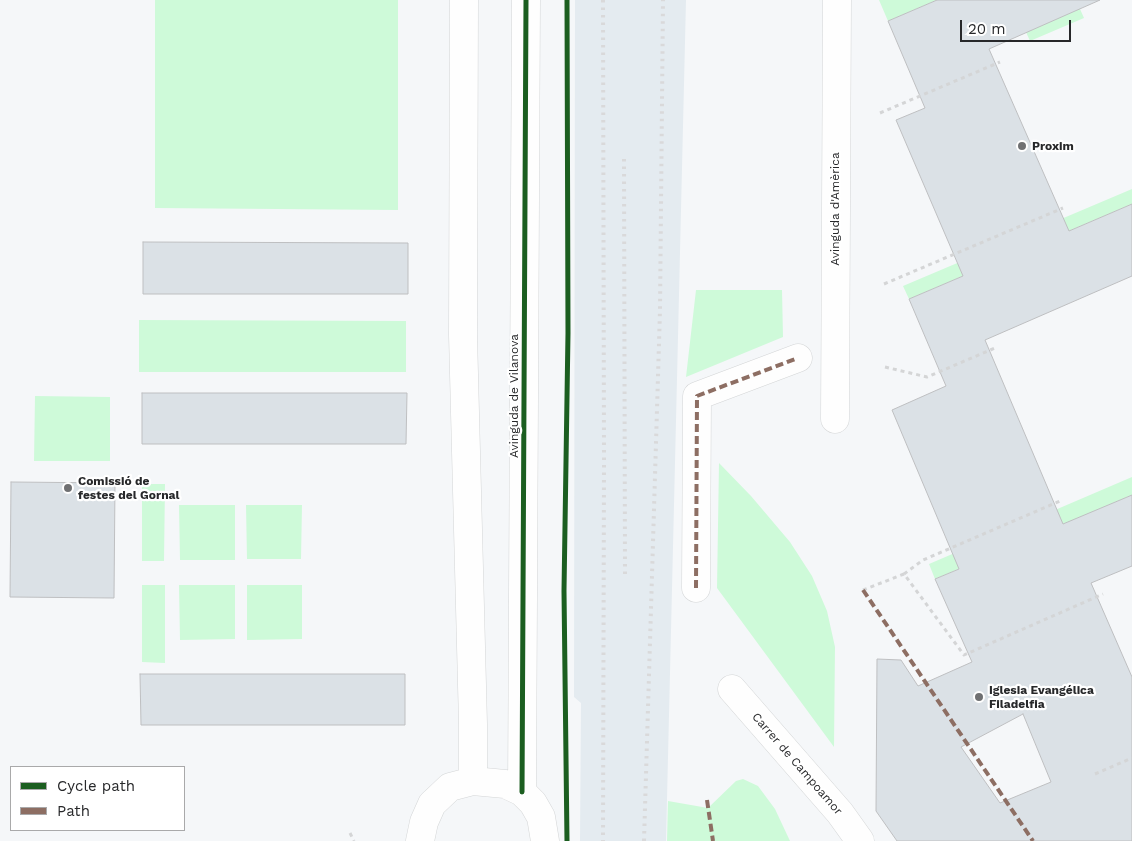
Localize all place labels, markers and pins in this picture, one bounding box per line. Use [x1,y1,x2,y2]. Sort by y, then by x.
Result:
place label: Proxim [1032,139,1074,153]
marker: Proxim [1016,140,1028,152]
place label: Comissió de festes del Gornal [78,474,179,502]
marker: Comissió de festes del Gornal [62,482,74,494]
place label: Iglesia Evangélica Filadelfia [989,683,1094,711]
marker: Iglesia Evangélica Filadelfia [973,691,985,703]

